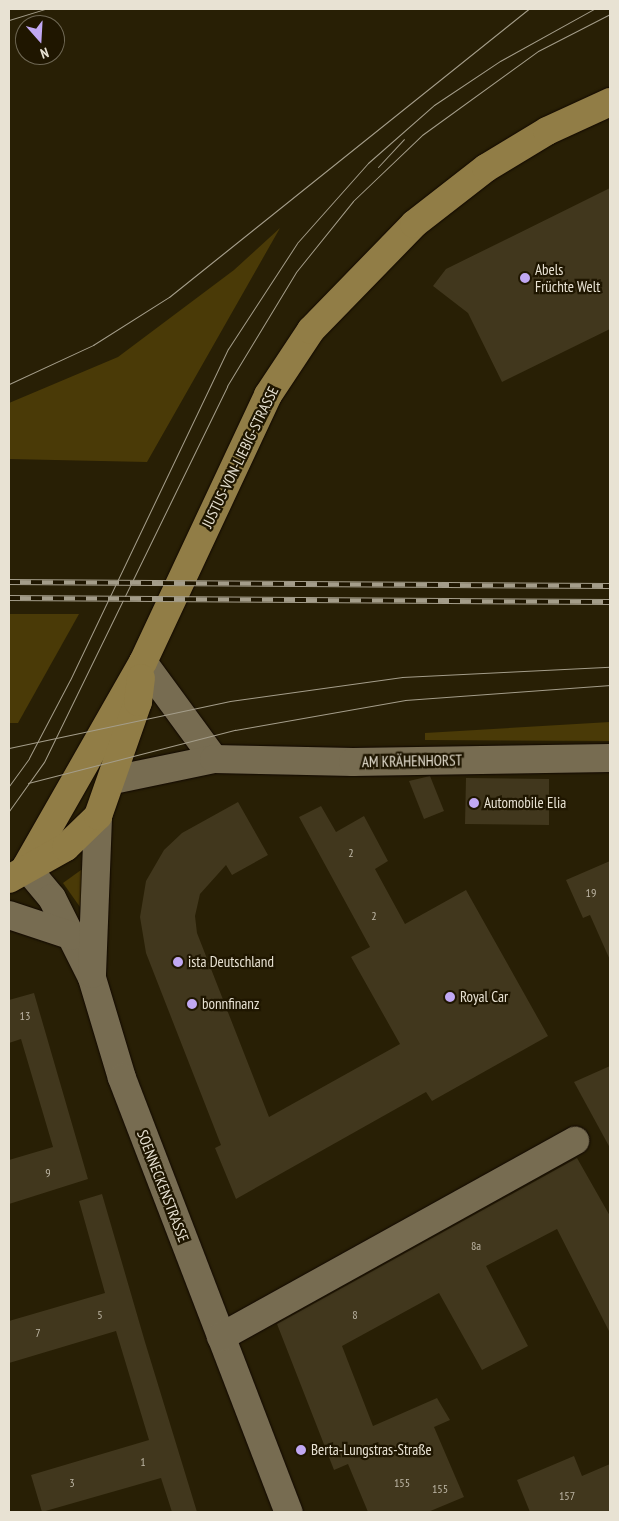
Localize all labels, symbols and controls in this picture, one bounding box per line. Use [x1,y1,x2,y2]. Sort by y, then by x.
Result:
north arrow [15,15,65,65]
text: N [38,43,51,63]
place label: Abels Früchte Welt [535,260,600,295]
marker: Abels Früchte Welt [519,272,531,284]
street label: JUSTUS-VON-LIEBIG-STRASSE [198,383,282,531]
street label: AM KRÄHENHORST [362,751,462,771]
place label: Automobile Elia [484,794,566,812]
marker: Automobile Elia [468,797,480,809]
house number: 2 [348,846,354,860]
house number: 19 [586,886,596,900]
house number: 2 [371,909,377,923]
place label: ista Deutschland [188,953,274,971]
marker: ista Deutschland [172,956,184,968]
place label: Royal Car [460,988,508,1006]
marker: Royal Car [444,991,456,1003]
place label: bonnfinanz [202,995,259,1013]
marker: bonnfinanz [186,998,198,1010]
house number: 13 [20,1009,30,1023]
street label: SOENNECKENSTRASSE [133,1127,193,1245]
house number: 9 [45,1166,51,1180]
house number: 8a [471,1239,481,1253]
house number: 5 [97,1308,103,1322]
house number: 8 [352,1308,358,1322]
house number: 7 [35,1326,41,1340]
place label: Berta-Lungstras-Straße [311,1441,432,1459]
marker: Berta-Lungstras-Straße [295,1444,307,1456]
house number: 1 [140,1455,146,1469]
house number: 3 [69,1476,75,1490]
house number: 155 [394,1476,410,1490]
house number: 155 [432,1482,448,1496]
house number: 157 [559,1489,575,1503]

